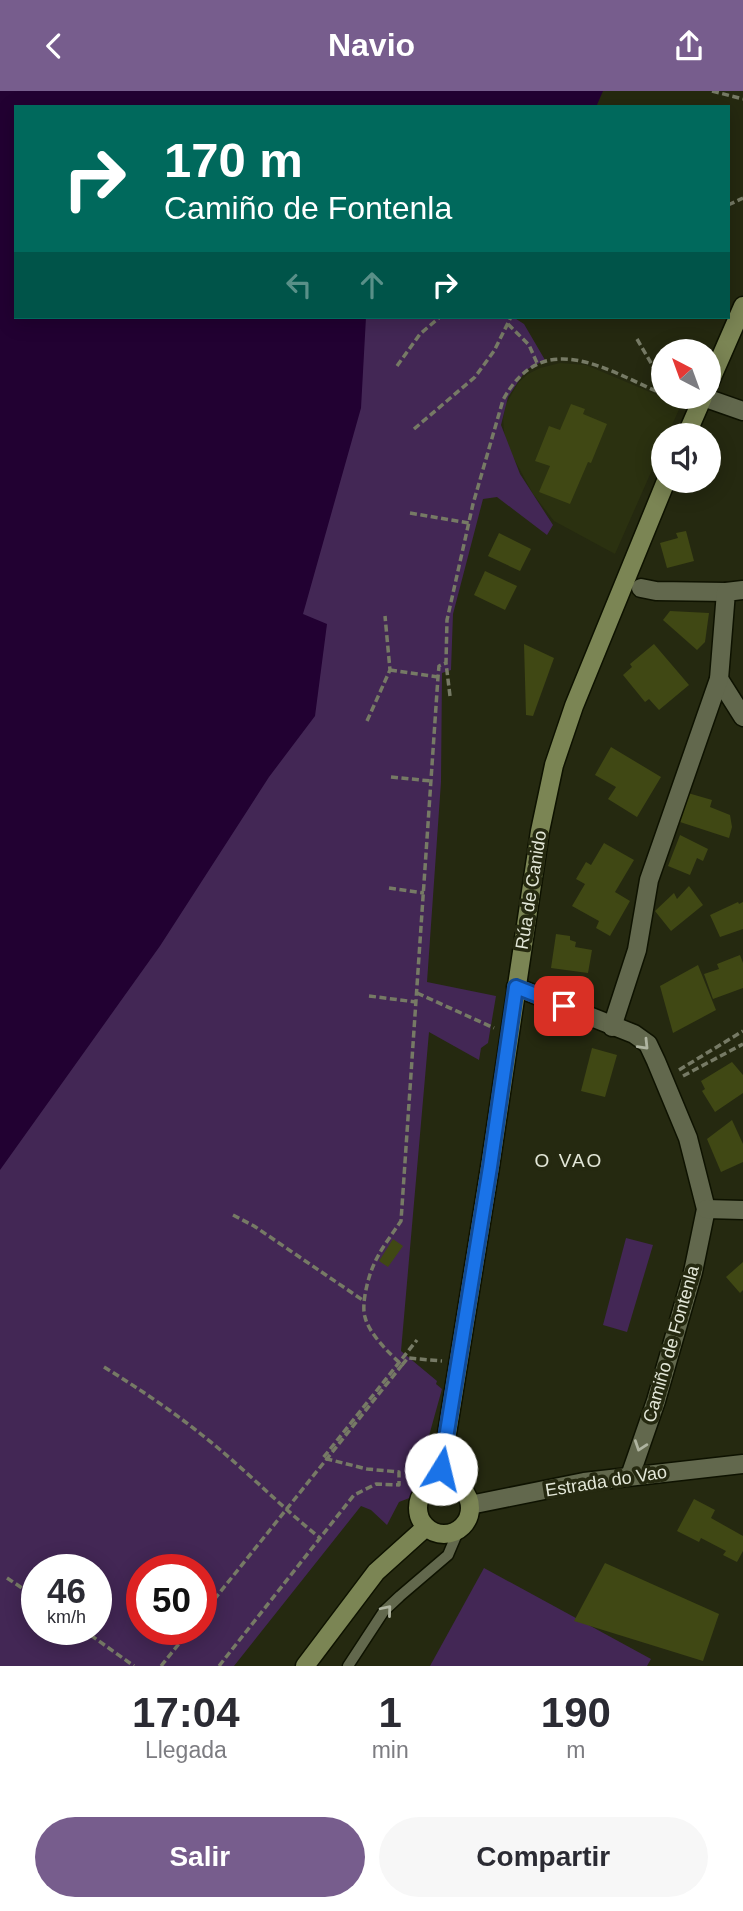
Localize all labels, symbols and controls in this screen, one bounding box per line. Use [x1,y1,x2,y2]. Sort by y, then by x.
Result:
icon: back [35,27,73,65]
text: Navio [328,27,415,63]
icon: share [670,27,708,65]
icon: right [49,133,140,224]
text: 170 m [164,133,303,187]
text: Camiño de Fontenla [164,190,452,226]
icon: left [280,266,318,304]
icon: ahead [353,266,391,304]
icon: right [426,266,464,304]
north arrow [651,339,721,409]
map controls [651,339,721,493]
button: sound [651,423,721,493]
street label: Rúa de Canido [512,829,550,951]
pin [534,976,594,1036]
icon: arrive [545,987,583,1025]
one-way arrow [636,1036,649,1049]
district label: O VAO [535,1150,603,1171]
street label: Camiño de Fontenla [639,1262,703,1425]
position arrow [404,1432,478,1506]
one-way arrow [634,1439,648,1451]
street label: Estrada do Vao [544,1462,668,1500]
speed limit sign: 50 [126,1554,217,1645]
text: 46 [47,1571,86,1610]
one-way arrow [379,1605,391,1618]
text: km/h [47,1607,86,1627]
text: 17:04 [132,1689,240,1736]
text: 1 [378,1689,402,1736]
text: 190 [541,1689,611,1736]
text: Llegada [145,1737,227,1763]
text: min [372,1737,409,1763]
text: m [566,1737,585,1763]
button: Salir [35,1817,365,1897]
button: Compartir [379,1817,708,1897]

